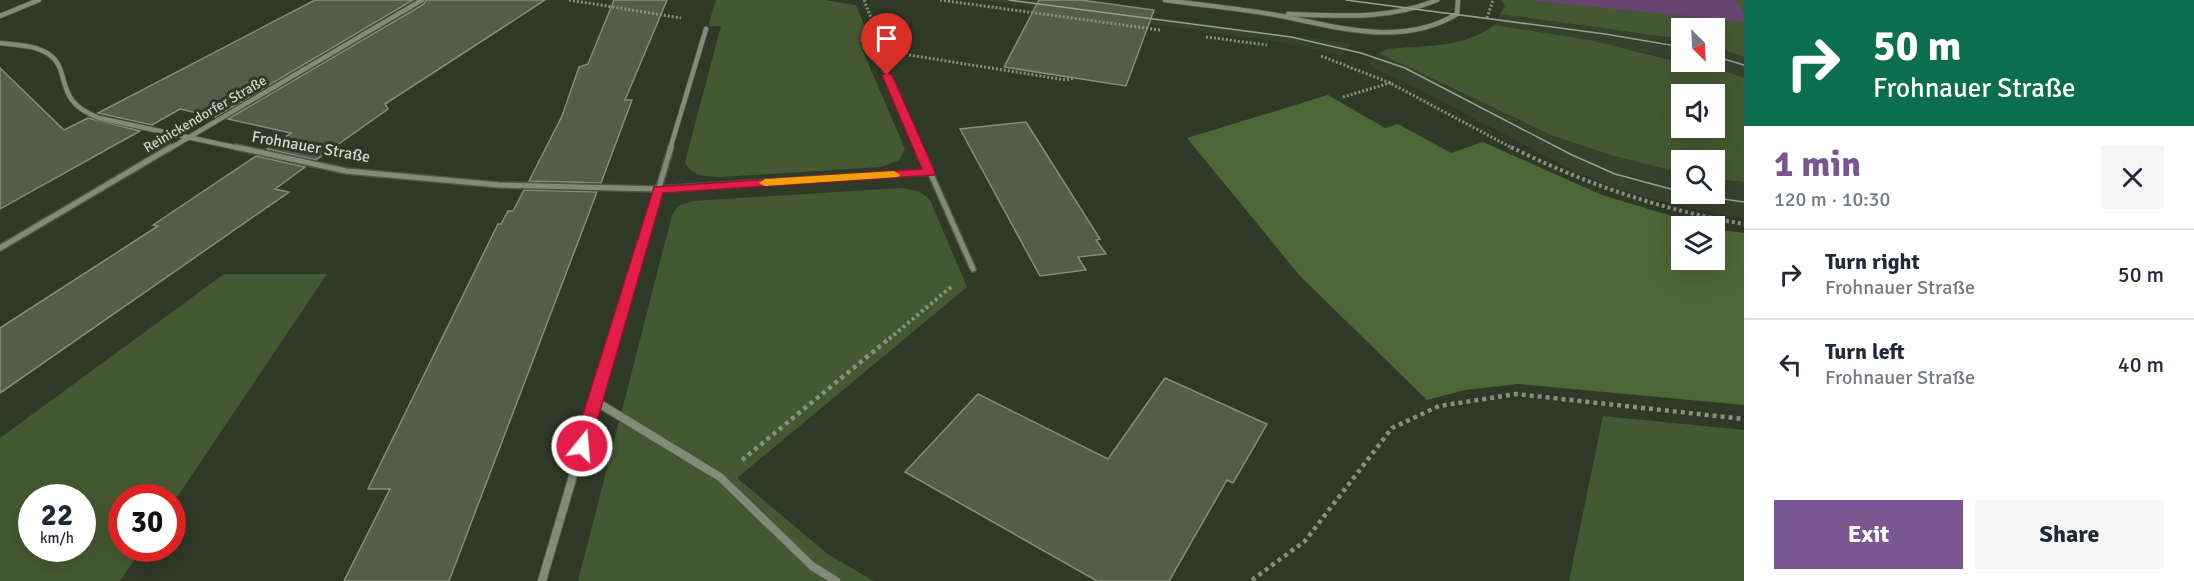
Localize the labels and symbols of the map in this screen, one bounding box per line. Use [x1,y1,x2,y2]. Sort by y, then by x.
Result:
pin [861,13,912,75]
north arrow [1671,18,1725,72]
street label: Reinickendorfer Straße [141,72,269,156]
street label: Frohnauer Straße [250,127,372,167]
position arrow [550,414,614,478]
speed limit sign: 30 [108,484,186,562]

